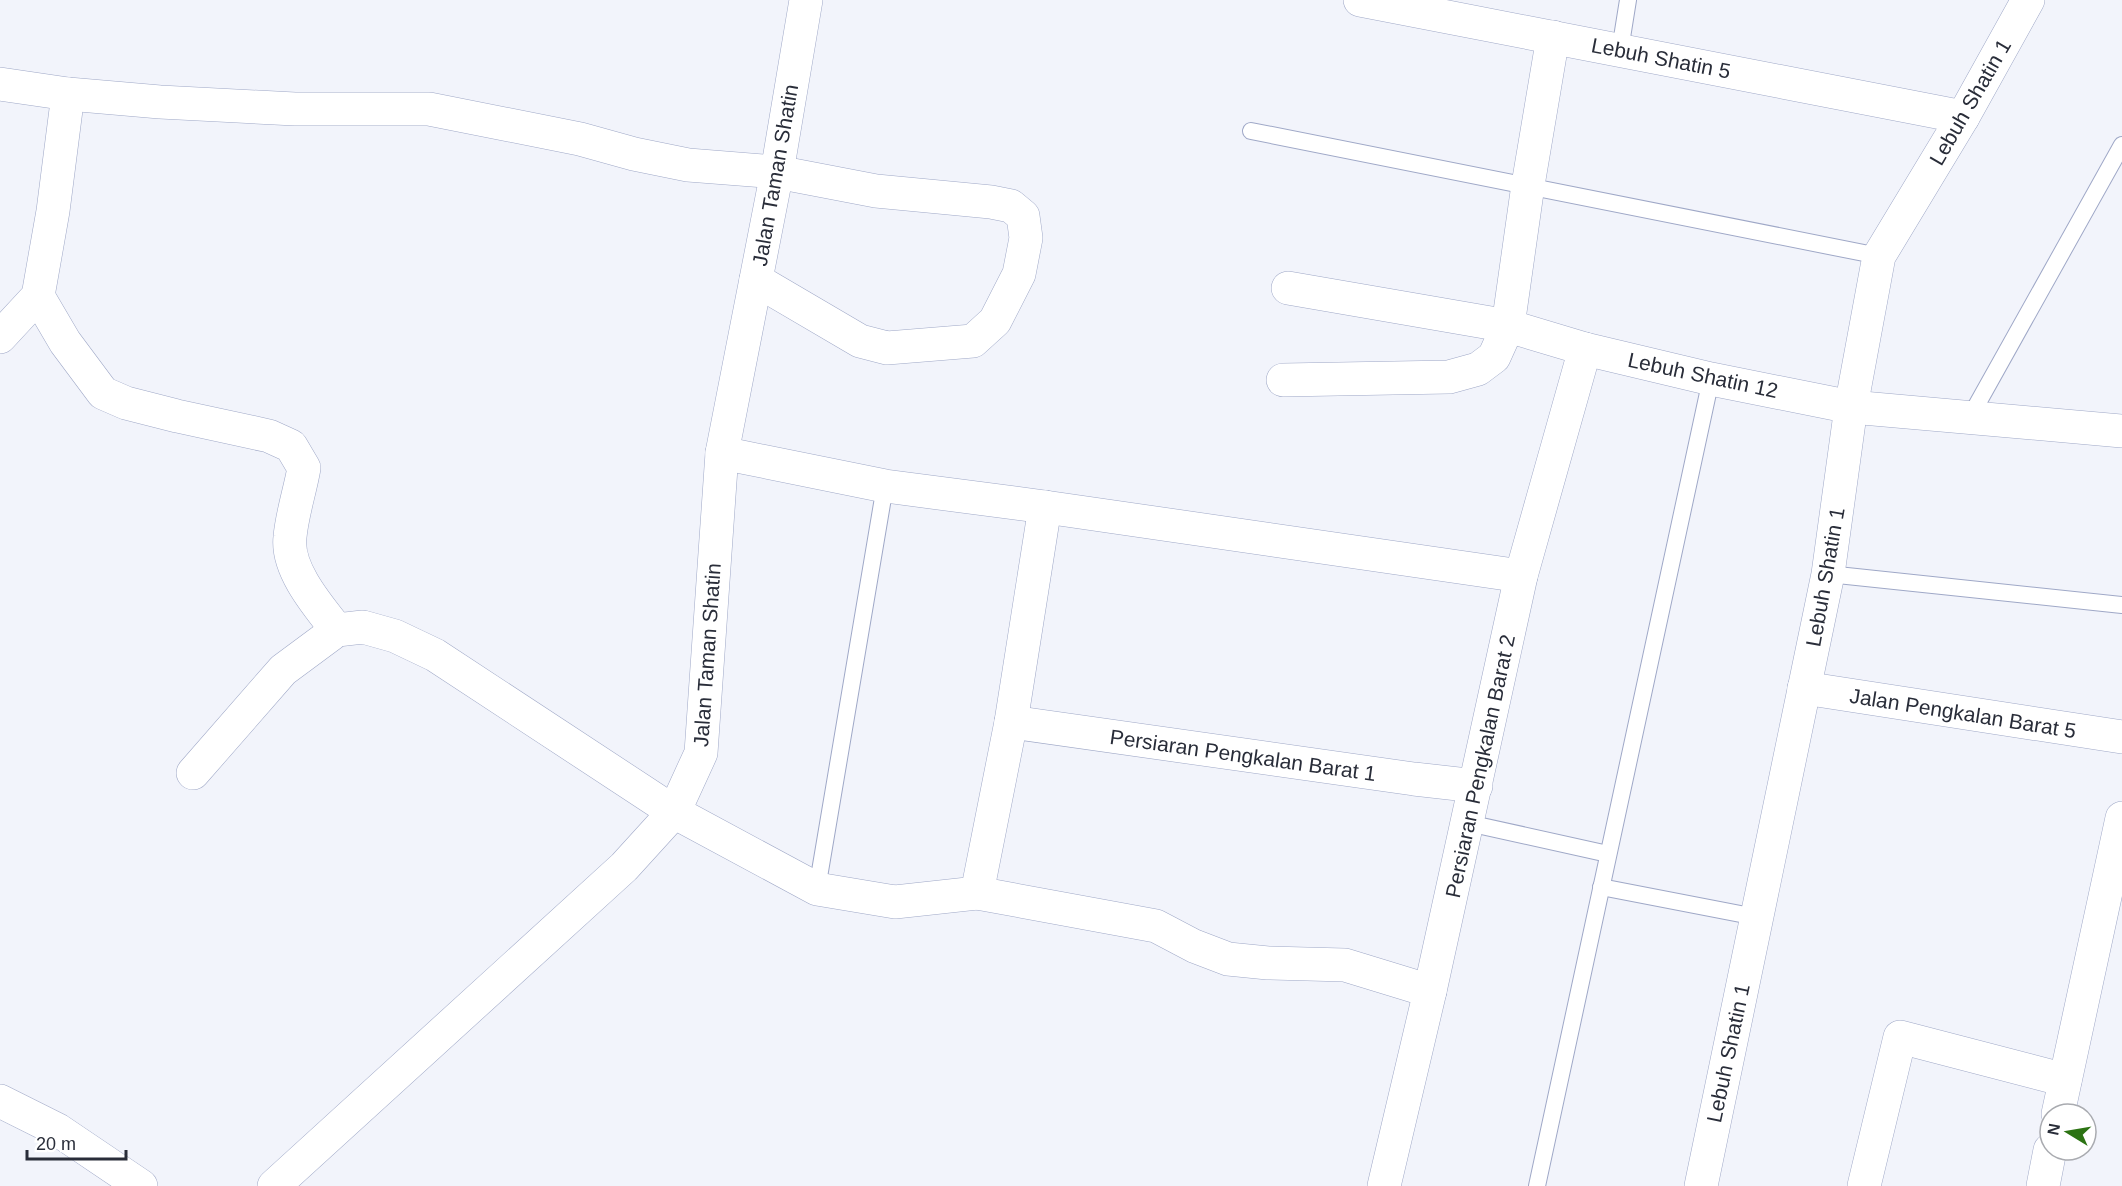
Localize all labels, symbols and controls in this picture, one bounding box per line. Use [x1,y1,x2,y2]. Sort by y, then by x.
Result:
street label: Lebuh Shatin 5 [1589,33,1733,83]
street label: Lebuh Shatin 1 [1925,35,2015,169]
street label: Jalan Taman Shatin [748,82,802,268]
street label: Lebuh Shatin 12 [1626,348,1780,402]
street label: Lebuh Shatin 1 [1801,505,1849,649]
street label: Jalan Taman Shatin [689,562,725,748]
street label: Persiaran Pengkalan Barat 2 [1441,632,1519,900]
street label: Jalan Pengkalan Barat 5 [1848,684,2078,742]
street label: Persiaran Pengkalan Barat 1 [1108,725,1378,785]
street label: Lebuh Shatin 1 [1702,982,1754,1124]
north arrow [2038,1102,2098,1162]
text: N [2044,1122,2063,1137]
scale bar [27,1123,126,1161]
text: 20 m [36,1134,76,1154]

